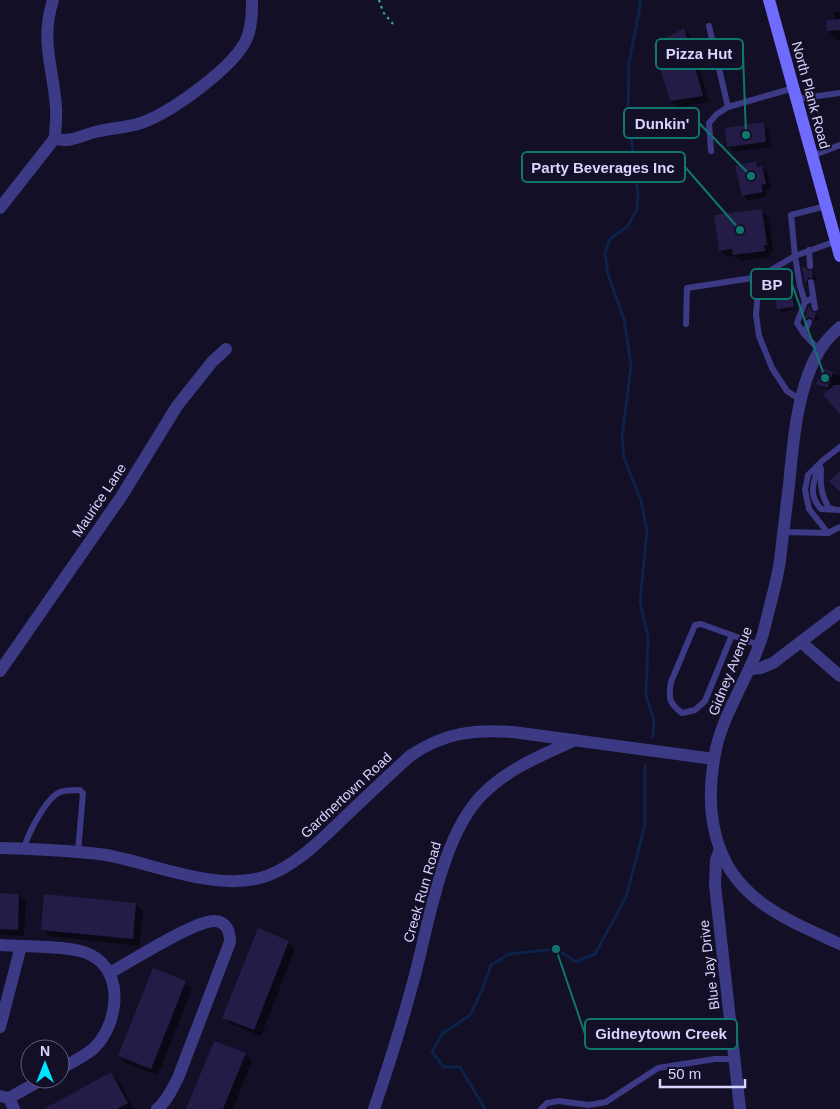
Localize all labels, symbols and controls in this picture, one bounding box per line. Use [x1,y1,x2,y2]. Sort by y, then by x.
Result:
callout: Pizza Hut [656,39,743,69]
street label: North Plank Road [789,40,833,150]
text: Pizza Hut [666,45,732,62]
callout: Dunkin' [624,108,699,138]
text: Dunkin' [635,115,689,132]
callout: Party Beverages Inc [522,152,685,182]
text: Party Beverages Inc [531,159,675,176]
callout: BP [751,269,792,299]
text: BP [762,276,782,293]
street label: Maurice Lane [69,460,129,540]
street label: Gidney Avenue [705,624,755,718]
street label: Gardnertown Road [297,749,395,841]
street label: Creek Run Road [400,840,444,944]
street label: Blue Jay Drive [696,919,722,1011]
callout: Gidneytown Creek [585,1019,737,1049]
text: Gidneytown Creek [595,1025,728,1042]
north arrow [20,1039,70,1089]
text: N [40,1043,50,1059]
scale bar [660,1056,745,1088]
text: 50 m [668,1065,701,1082]

